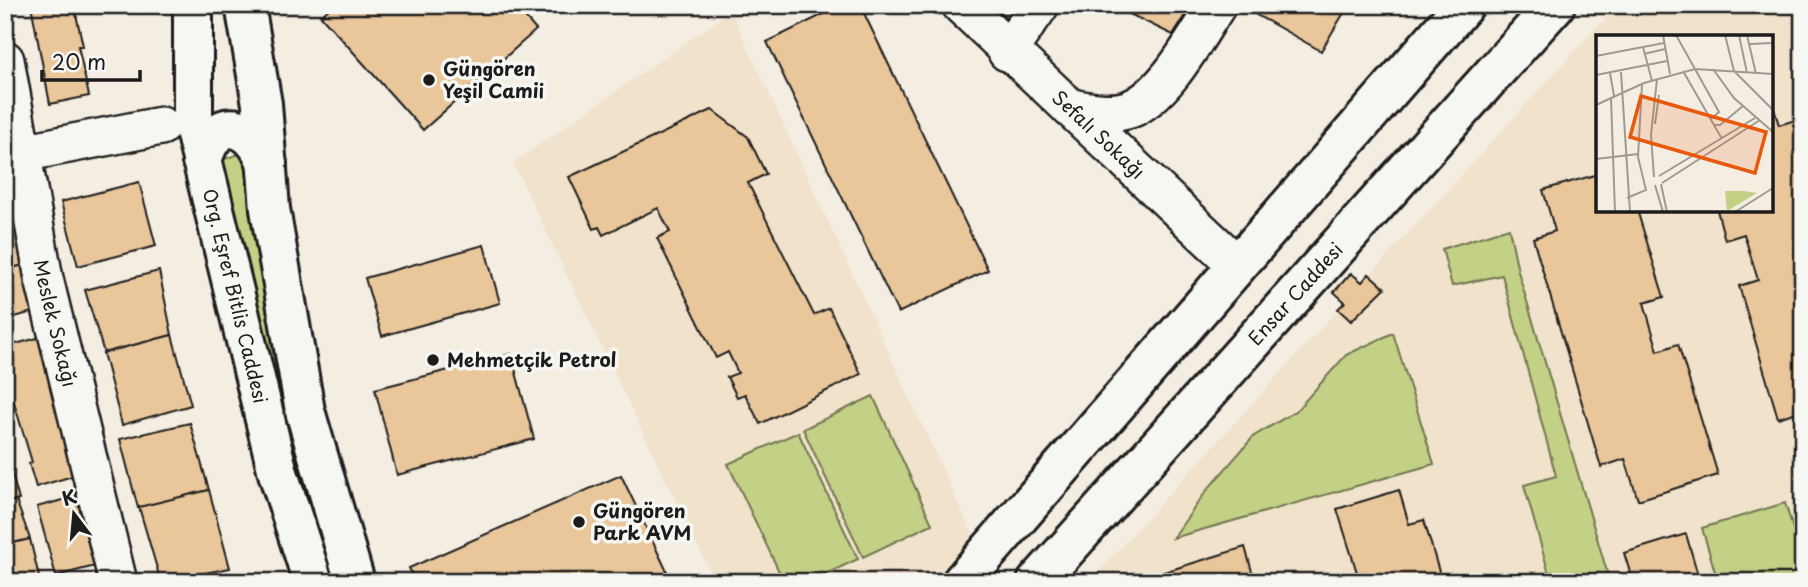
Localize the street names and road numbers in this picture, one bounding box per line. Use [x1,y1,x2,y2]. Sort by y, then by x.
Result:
street label: Sefalı Sokağı [1047,83,1152,185]
street label: Org. Eşref Bitlis Caddesi [197,185,276,406]
street label: Ensar Caddesi [1241,236,1349,351]
street label: Meslek Sokağı [28,257,85,389]

